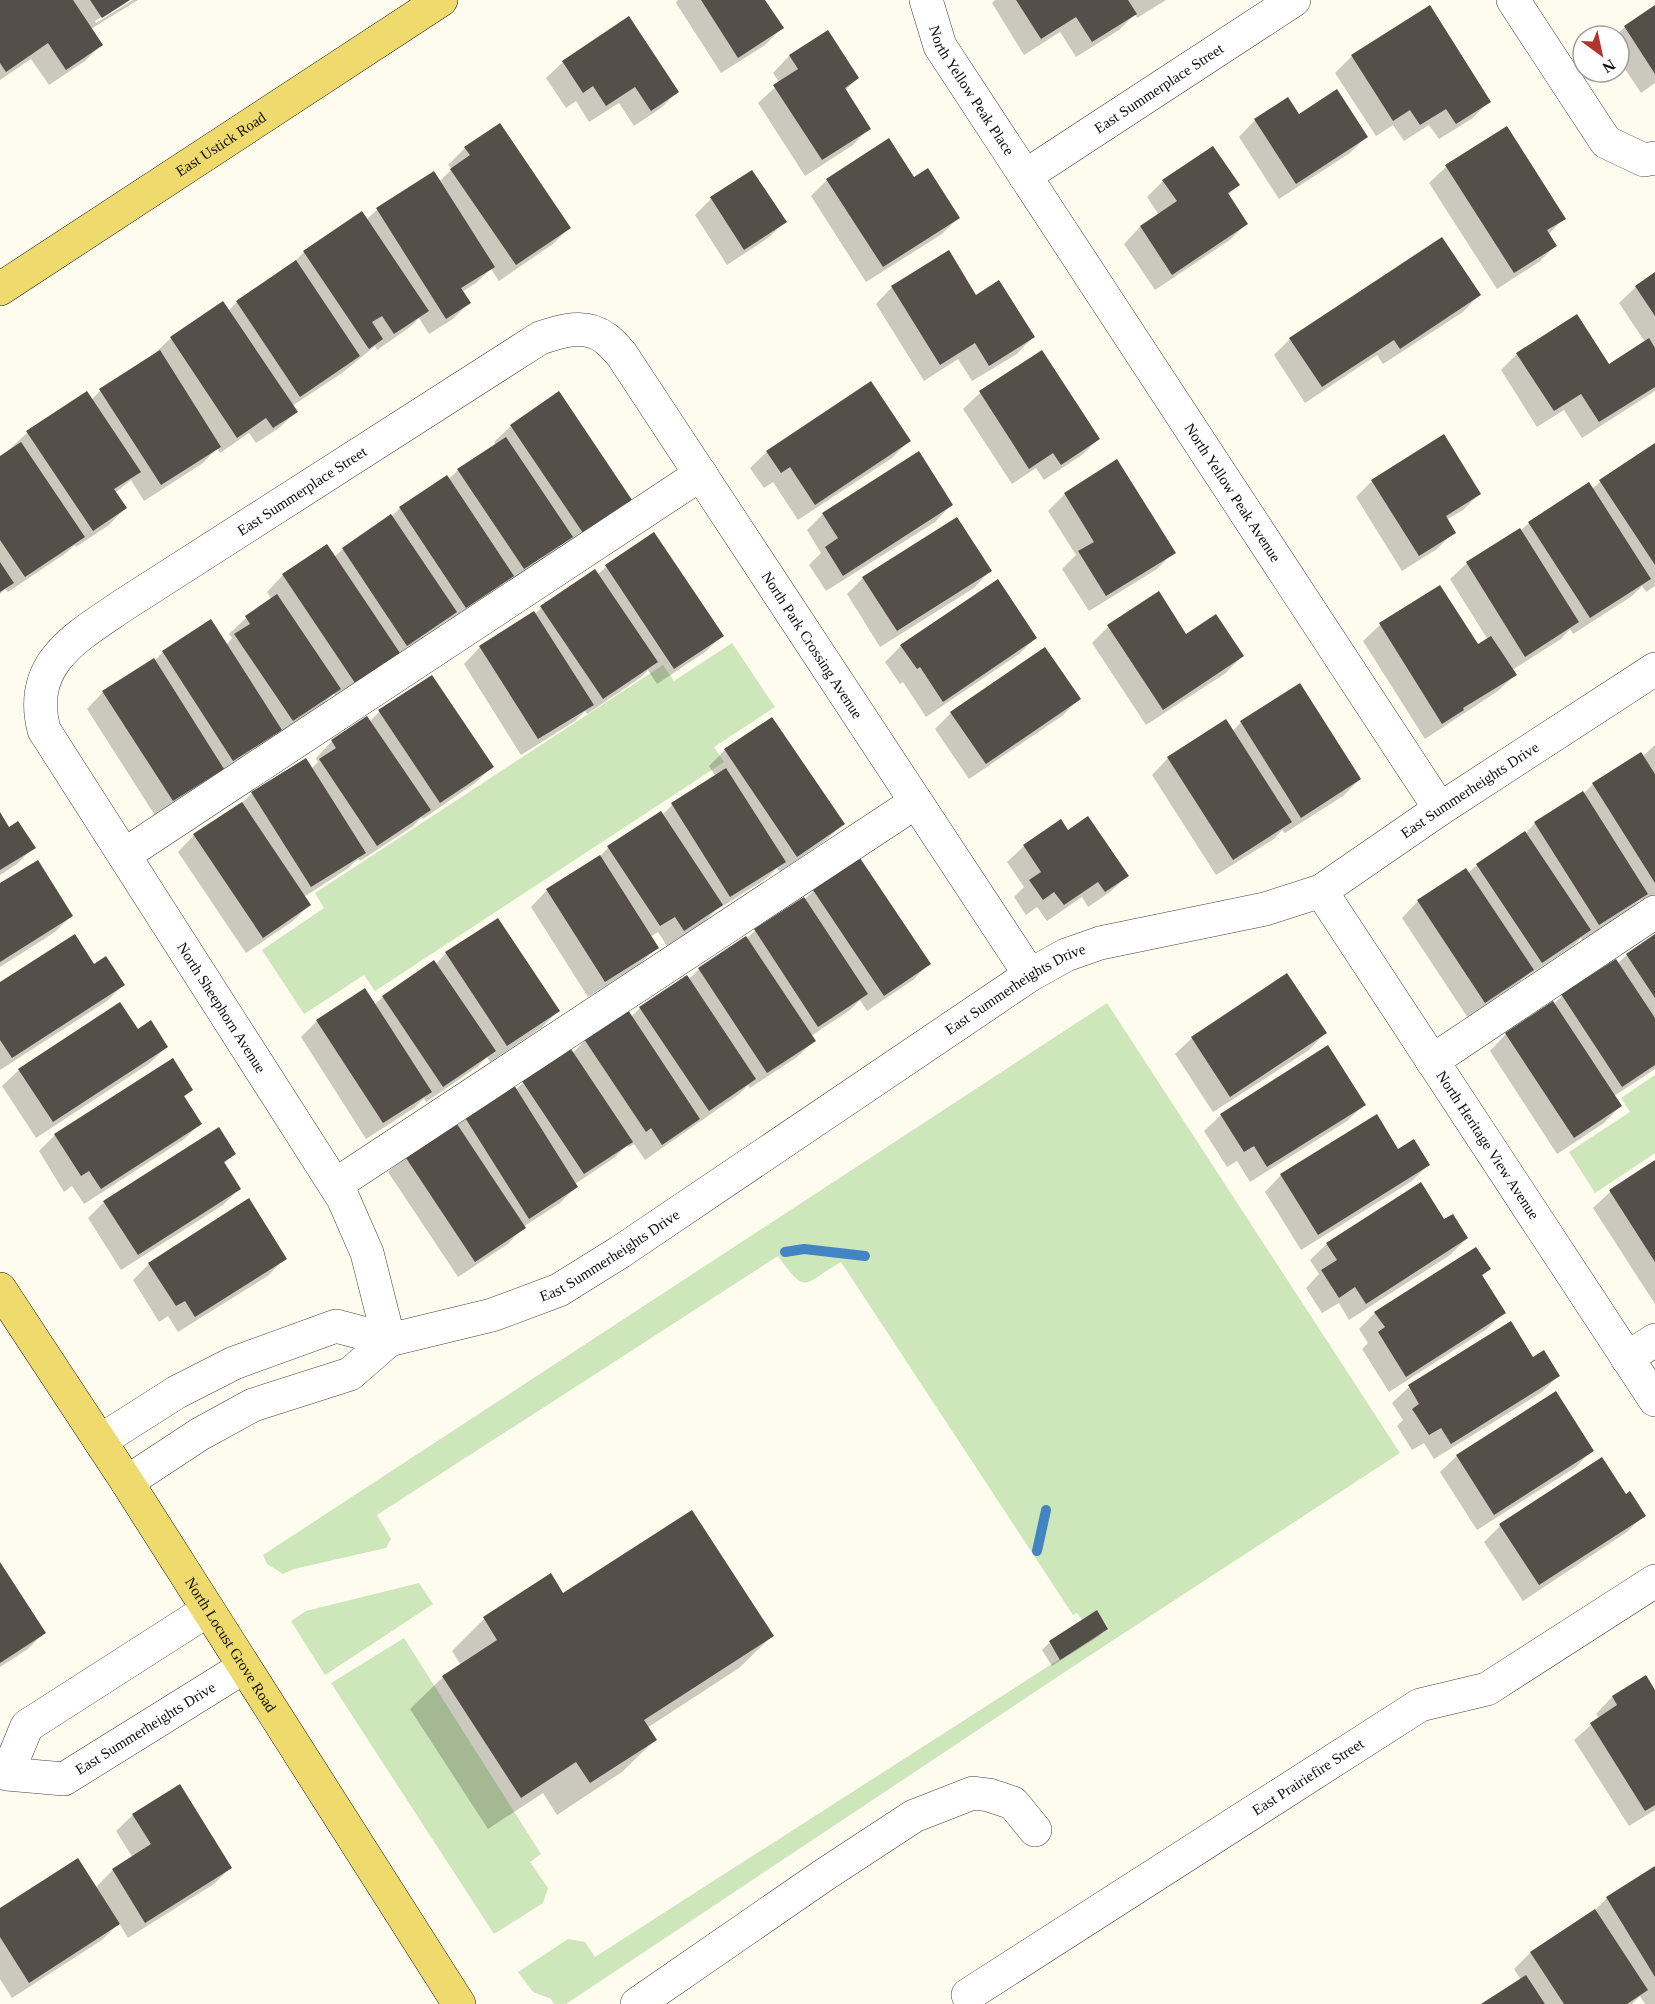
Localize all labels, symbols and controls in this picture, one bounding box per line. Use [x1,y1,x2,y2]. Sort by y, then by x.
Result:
street label: North Yellow Peak Place [926,23,1018,159]
north arrow [1571,24,1631,84]
street label: East Summerplace Street [1091,40,1227,136]
text: N [1599,56,1618,77]
street label: East Ustick Road [173,109,269,180]
street label: North Yellow Peak Avenue [1181,420,1284,565]
street label: East Summerplace Street [234,443,370,539]
street label: North Park Crossing Avenue [759,569,866,722]
street label: East Summerheights Drive [1398,739,1542,842]
street label: North Sheephorn Avenue [174,940,269,1076]
street label: East Summerheights Drive [942,941,1088,1038]
street label: North Heritage View Avenue [1433,1068,1542,1223]
street label: East Summerheights Drive [537,1206,683,1304]
street label: North Locust Grove Road [182,1575,280,1715]
street label: East Summerheights Drive [72,1679,219,1778]
street label: East Prairiefire Street [1249,1735,1367,1818]

